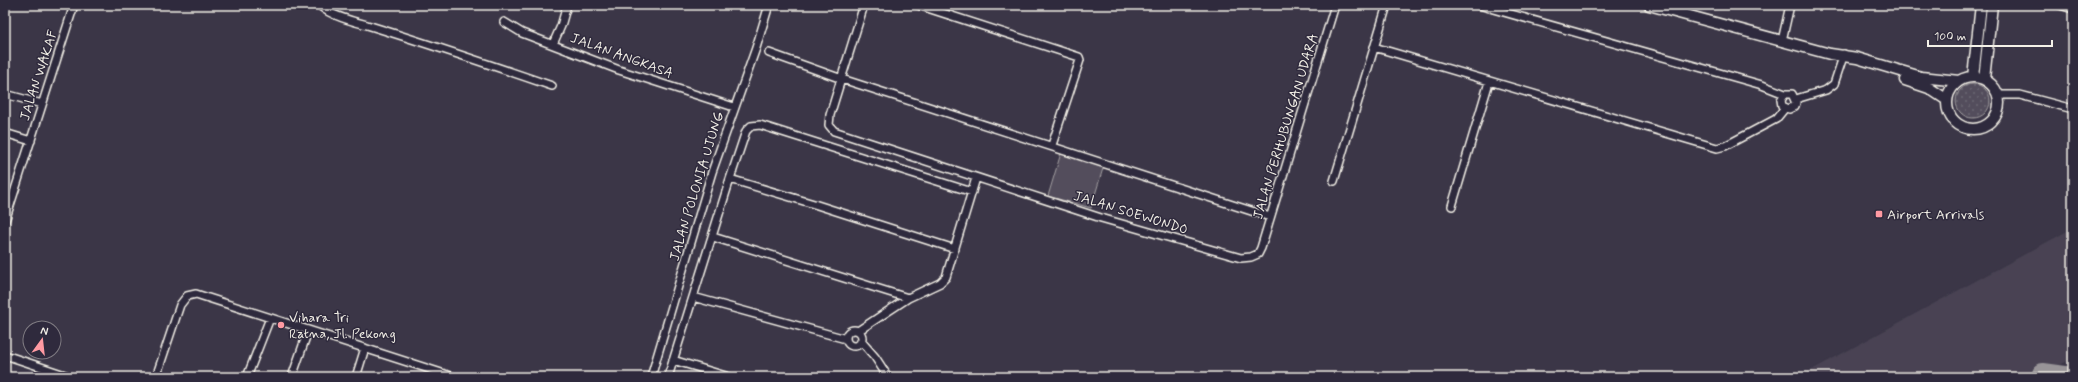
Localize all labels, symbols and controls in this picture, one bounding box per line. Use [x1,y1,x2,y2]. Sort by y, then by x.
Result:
scale bar [1928,22,2052,48]
street label: JALAN WAKAF [16,27,62,123]
street label: JALAN ANGKASA [568,29,676,83]
text: 100 m [1934,29,1966,45]
street label: JALAN PERHUBUNGAN UDARA [1249,31,1323,221]
street label: JALAN POLONIA UJUNG [666,109,728,263]
street label: JALAN SOEWONDO [1071,187,1190,239]
place label: Airport Arrivals [1887,206,1985,224]
marker: Airport Arrivals [1874,209,1884,219]
place label: Vihara Tri Ratna, Jl. Pekong [289,309,396,343]
north arrow [22,320,62,360]
marker: Vihara Tri Ratna, Jl. Pekong [276,320,286,330]
text: N [39,324,50,339]

